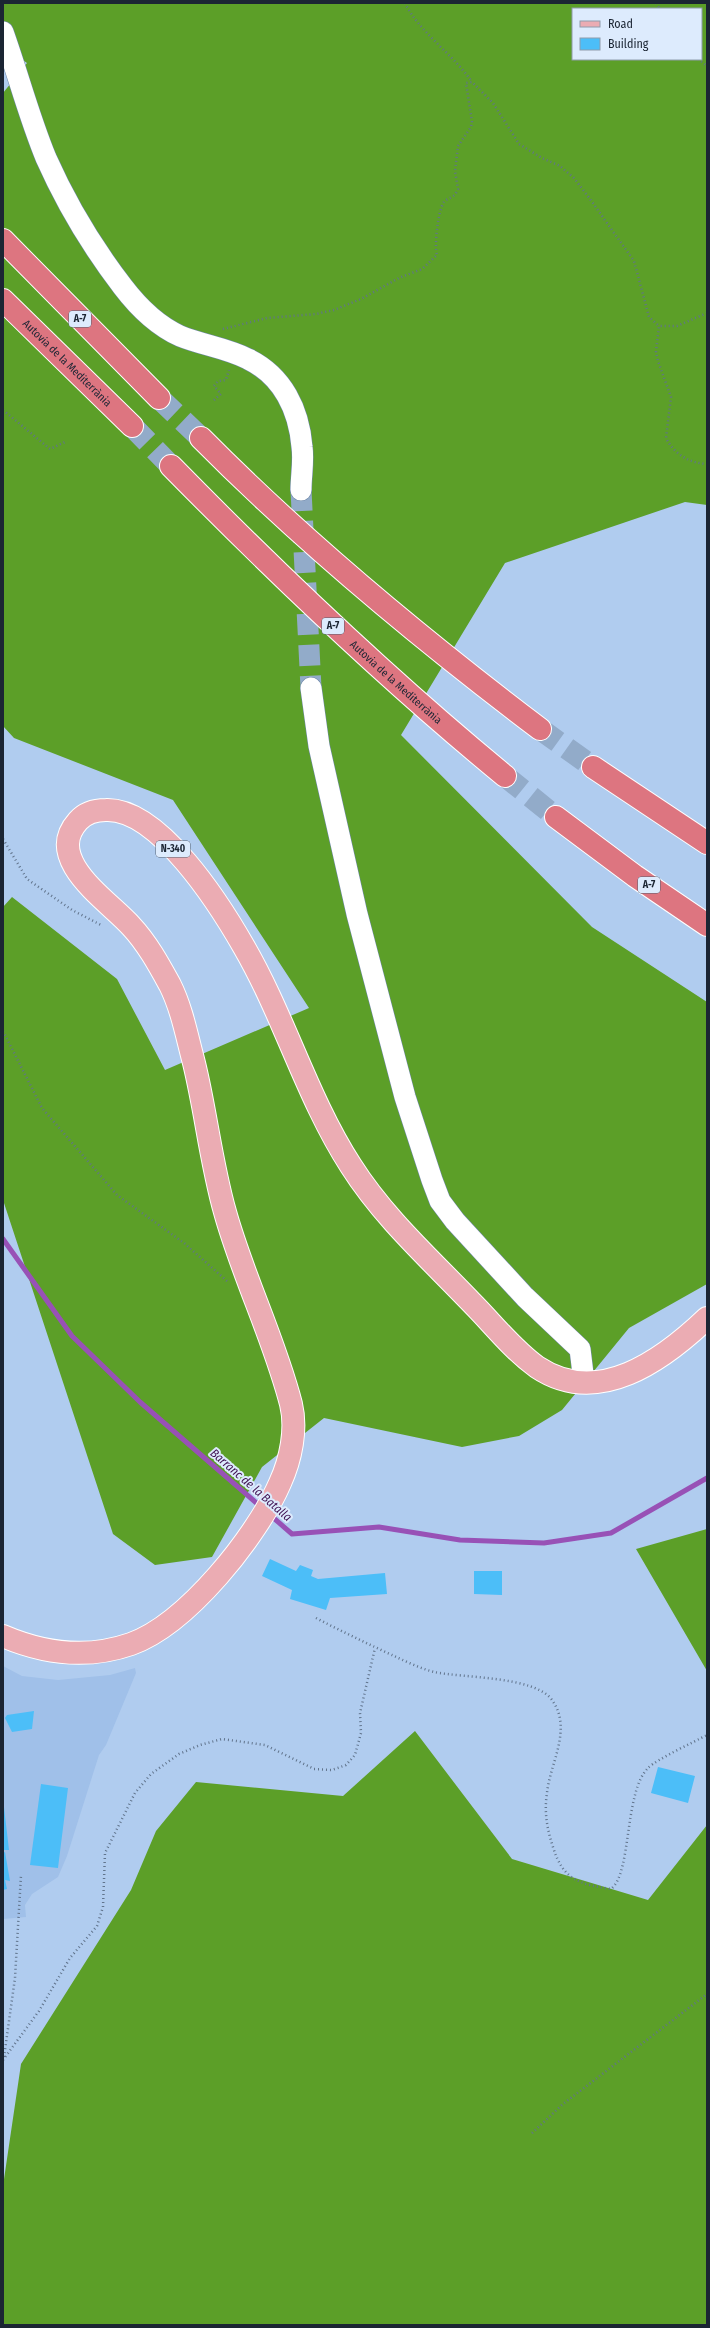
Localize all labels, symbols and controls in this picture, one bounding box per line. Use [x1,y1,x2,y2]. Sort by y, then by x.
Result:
legend [572,8,702,60]
text: Road [608,17,633,31]
text: Building [608,37,649,51]
road number: A-7 [69,311,91,327]
street label: Autovia de la Mediterrània [20,317,114,409]
road number: A-7 [322,618,344,634]
street label: Autovia de la Mediterrània [348,637,445,726]
road number: N-340 [156,841,190,857]
road number: A-7 [638,877,660,893]
water label: Barranc de la Batalla [207,1446,295,1524]

